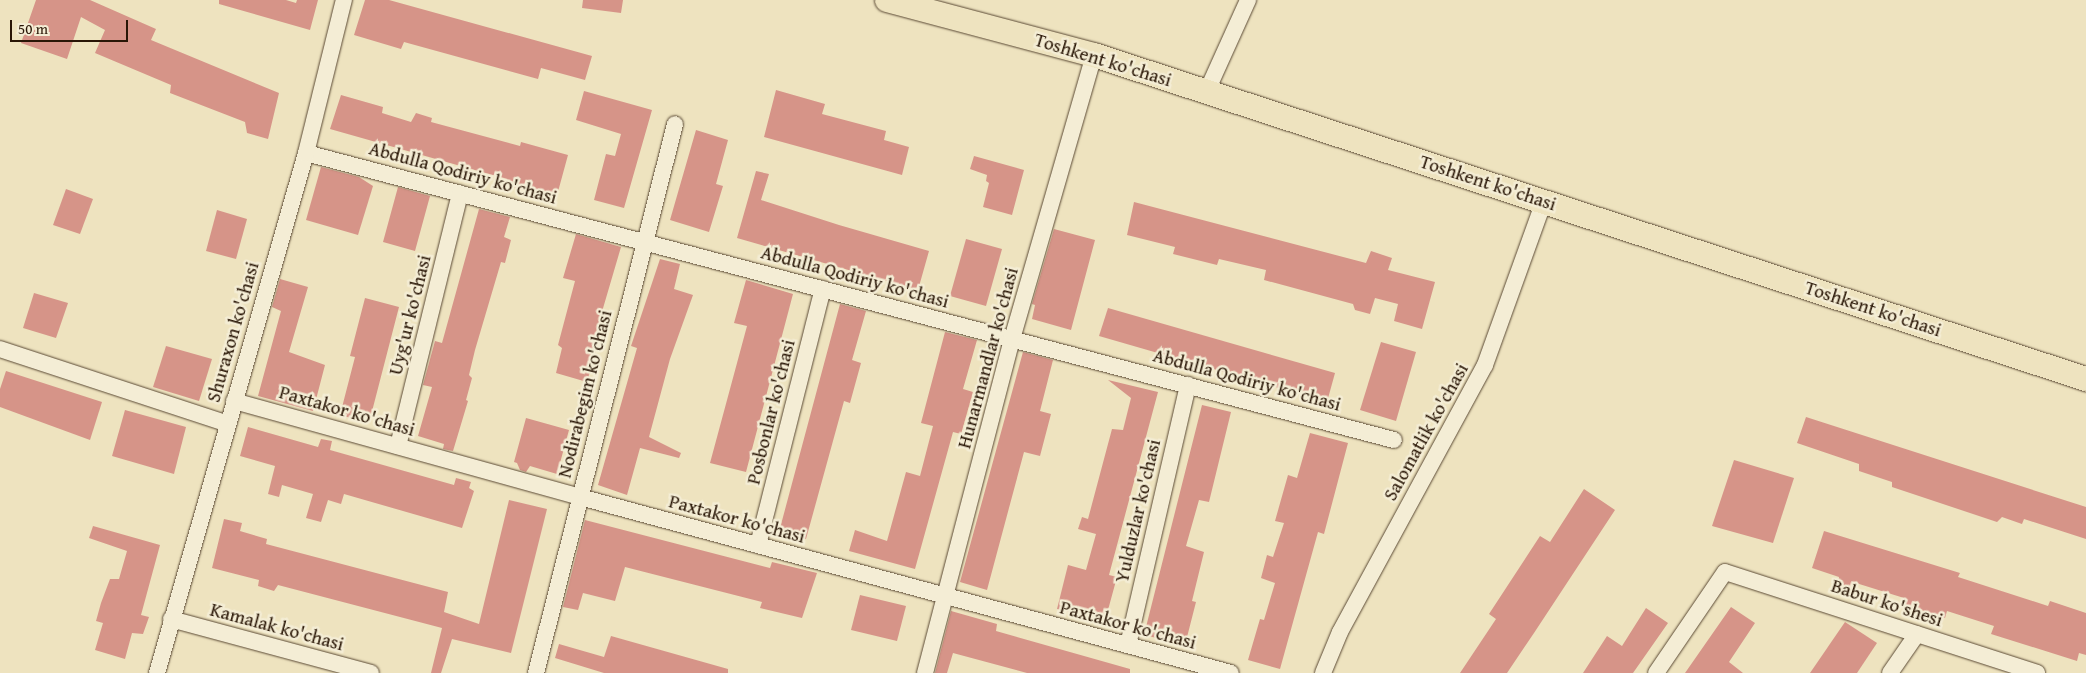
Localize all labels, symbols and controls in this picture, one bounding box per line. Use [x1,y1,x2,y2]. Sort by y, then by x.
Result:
scale bar [12,10,130,42]
text: 50 m [18,18,48,39]
street label: Toshkent ko'chasi [1032,28,1174,92]
street label: Abdulla Qodiriy ko'chasi [367,137,559,209]
street label: Toshkent ko'chasi [1417,150,1559,216]
street label: Abdulla Qodiriy ko'chasi [759,241,951,313]
street label: Uyg'ur ko'chasi [384,253,436,377]
street label: Shuraxon ko'chasi [202,259,264,405]
street label: Hunarmandlar ko'chasi [953,265,1023,451]
street label: Toshkent ko'chasi [1802,276,1944,342]
street label: Nodirabegim ko'chasi [553,308,617,480]
street label: Posbonlar ko'chasi [742,337,800,487]
street label: Abdulla Qodiriy ko'chasi [1151,344,1343,416]
street label: Salomatlik ko'chasi [1379,359,1473,505]
street label: Paxtakor ko'chasi [277,381,417,441]
street label: Yulduzlar ko'chasi [1110,437,1166,585]
street label: Paxtakor ko'chasi [666,490,808,548]
street label: Babur ko'shesi [1828,574,1946,632]
street label: Paxtakor ko'chasi [1057,596,1199,654]
street label: Kamalak ko'chasi [208,598,346,656]

